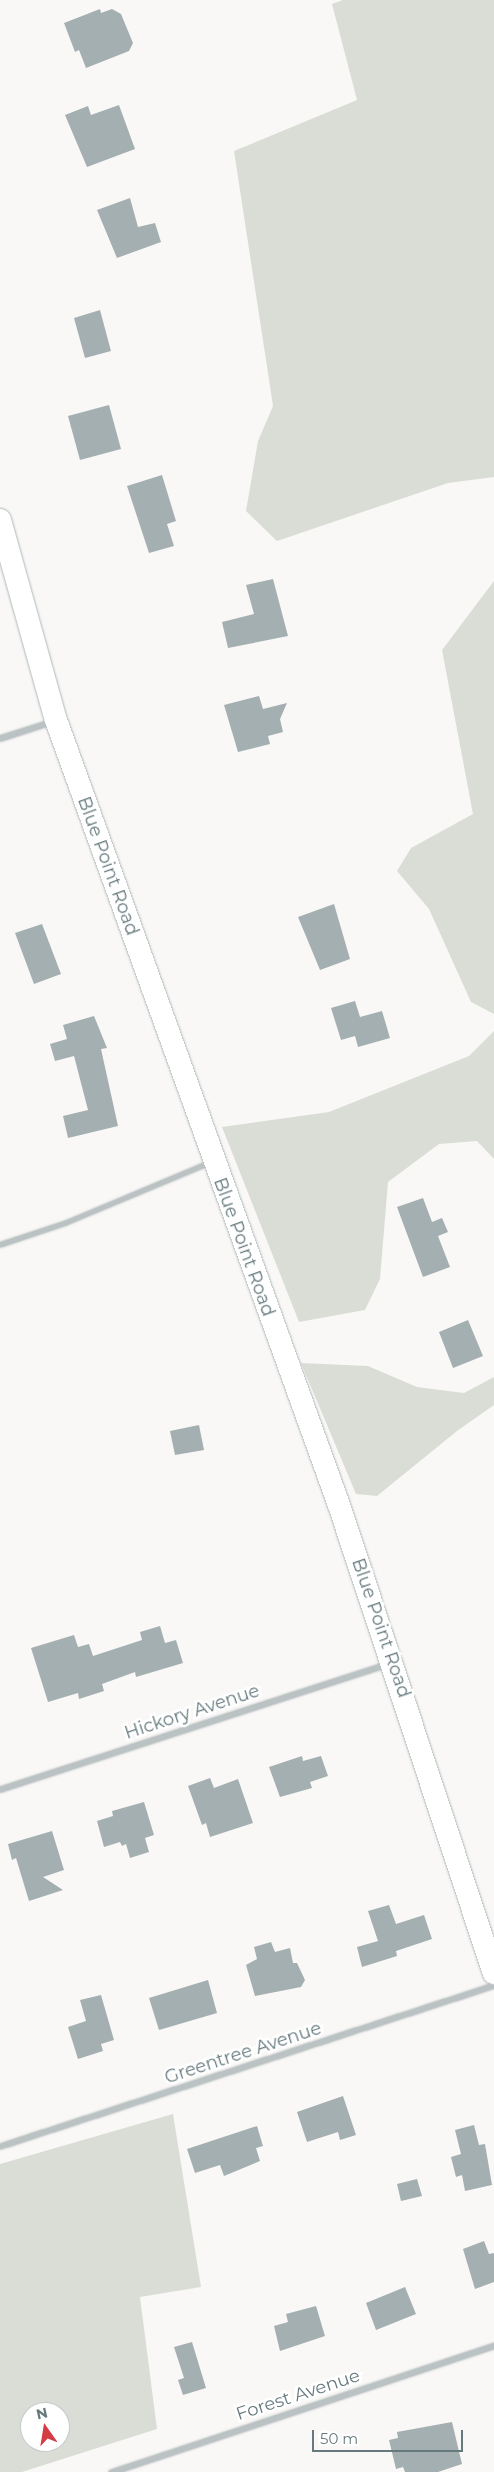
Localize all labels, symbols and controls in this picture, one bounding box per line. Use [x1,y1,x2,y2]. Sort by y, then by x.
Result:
street label: Blue Point Road [73,794,143,938]
street label: Blue Point Road [209,1175,279,1319]
street label: Blue Point Road [347,1555,415,1701]
street label: Hickory Avenue [122,1680,262,1744]
street label: Greentree Avenue [162,2017,324,2089]
street label: Forest Avenue [233,2365,363,2425]
north arrow [20,2402,70,2452]
text: N [34,2403,49,2423]
scale bar [314,2420,465,2452]
text: 50 m [320,2429,358,2448]

